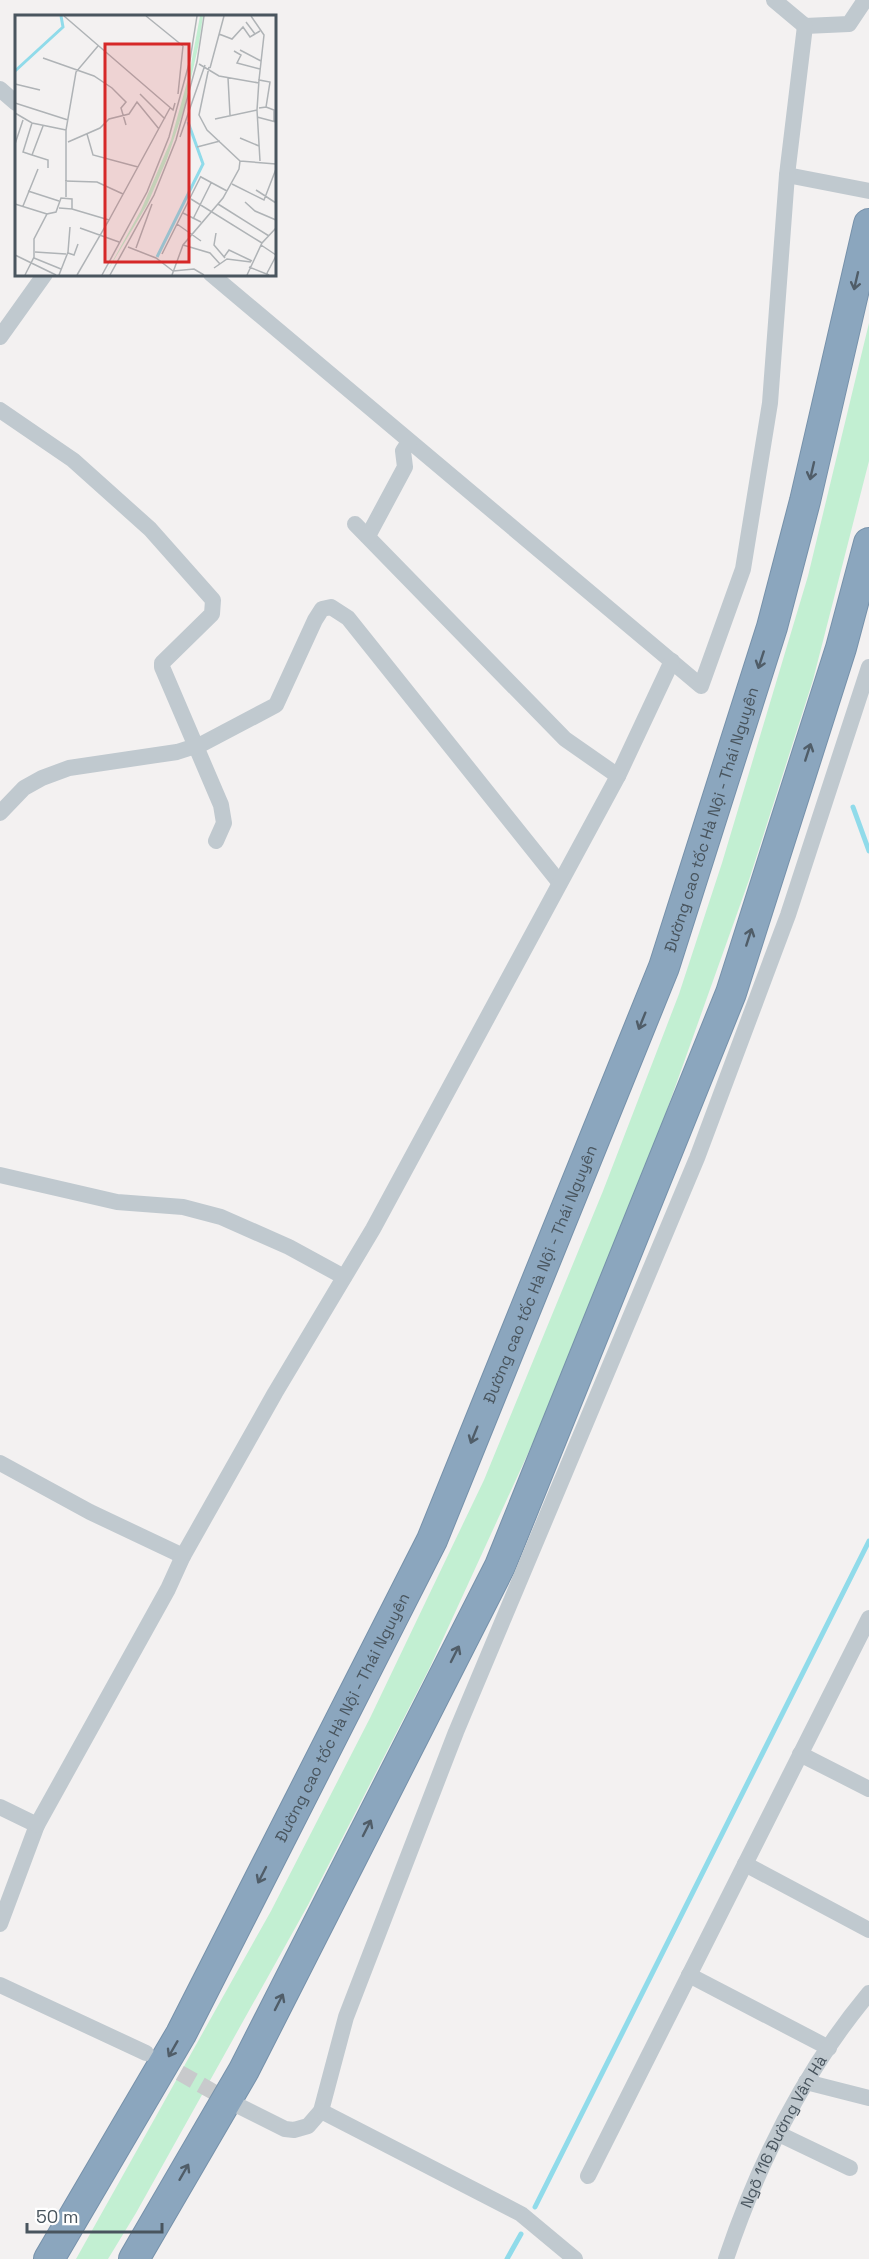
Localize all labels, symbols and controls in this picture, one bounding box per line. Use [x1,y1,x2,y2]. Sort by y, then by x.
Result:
inset map [15,15,276,276]
one-way arrow [849,272,861,291]
one-way arrow [805,461,817,480]
one-way arrow [755,650,766,669]
street label: Đường cao tốc Hà Nội - Thái Nguyên [659,684,763,955]
one-way arrow [804,743,815,762]
one-way arrow [744,928,755,947]
one-way arrow [636,1011,647,1030]
street label: Đường cao tốc Hà Nội - Thái Nguyên [478,1142,602,1406]
one-way arrow [468,1425,479,1444]
street label: Đường cao tốc Hà Nội - Thái Nguyên [270,1589,414,1846]
one-way arrow [449,1646,461,1663]
one-way arrow [361,1820,373,1837]
one-way arrow [256,1866,267,1884]
one-way arrow [273,1994,285,2011]
one-way arrow [167,2040,179,2057]
street label: Ngõ 116 Đường Vân Hà [736,2051,831,2211]
one-way arrow [179,2164,191,2181]
scale bar [27,2196,162,2234]
text: 50 m [36,2205,78,2228]

